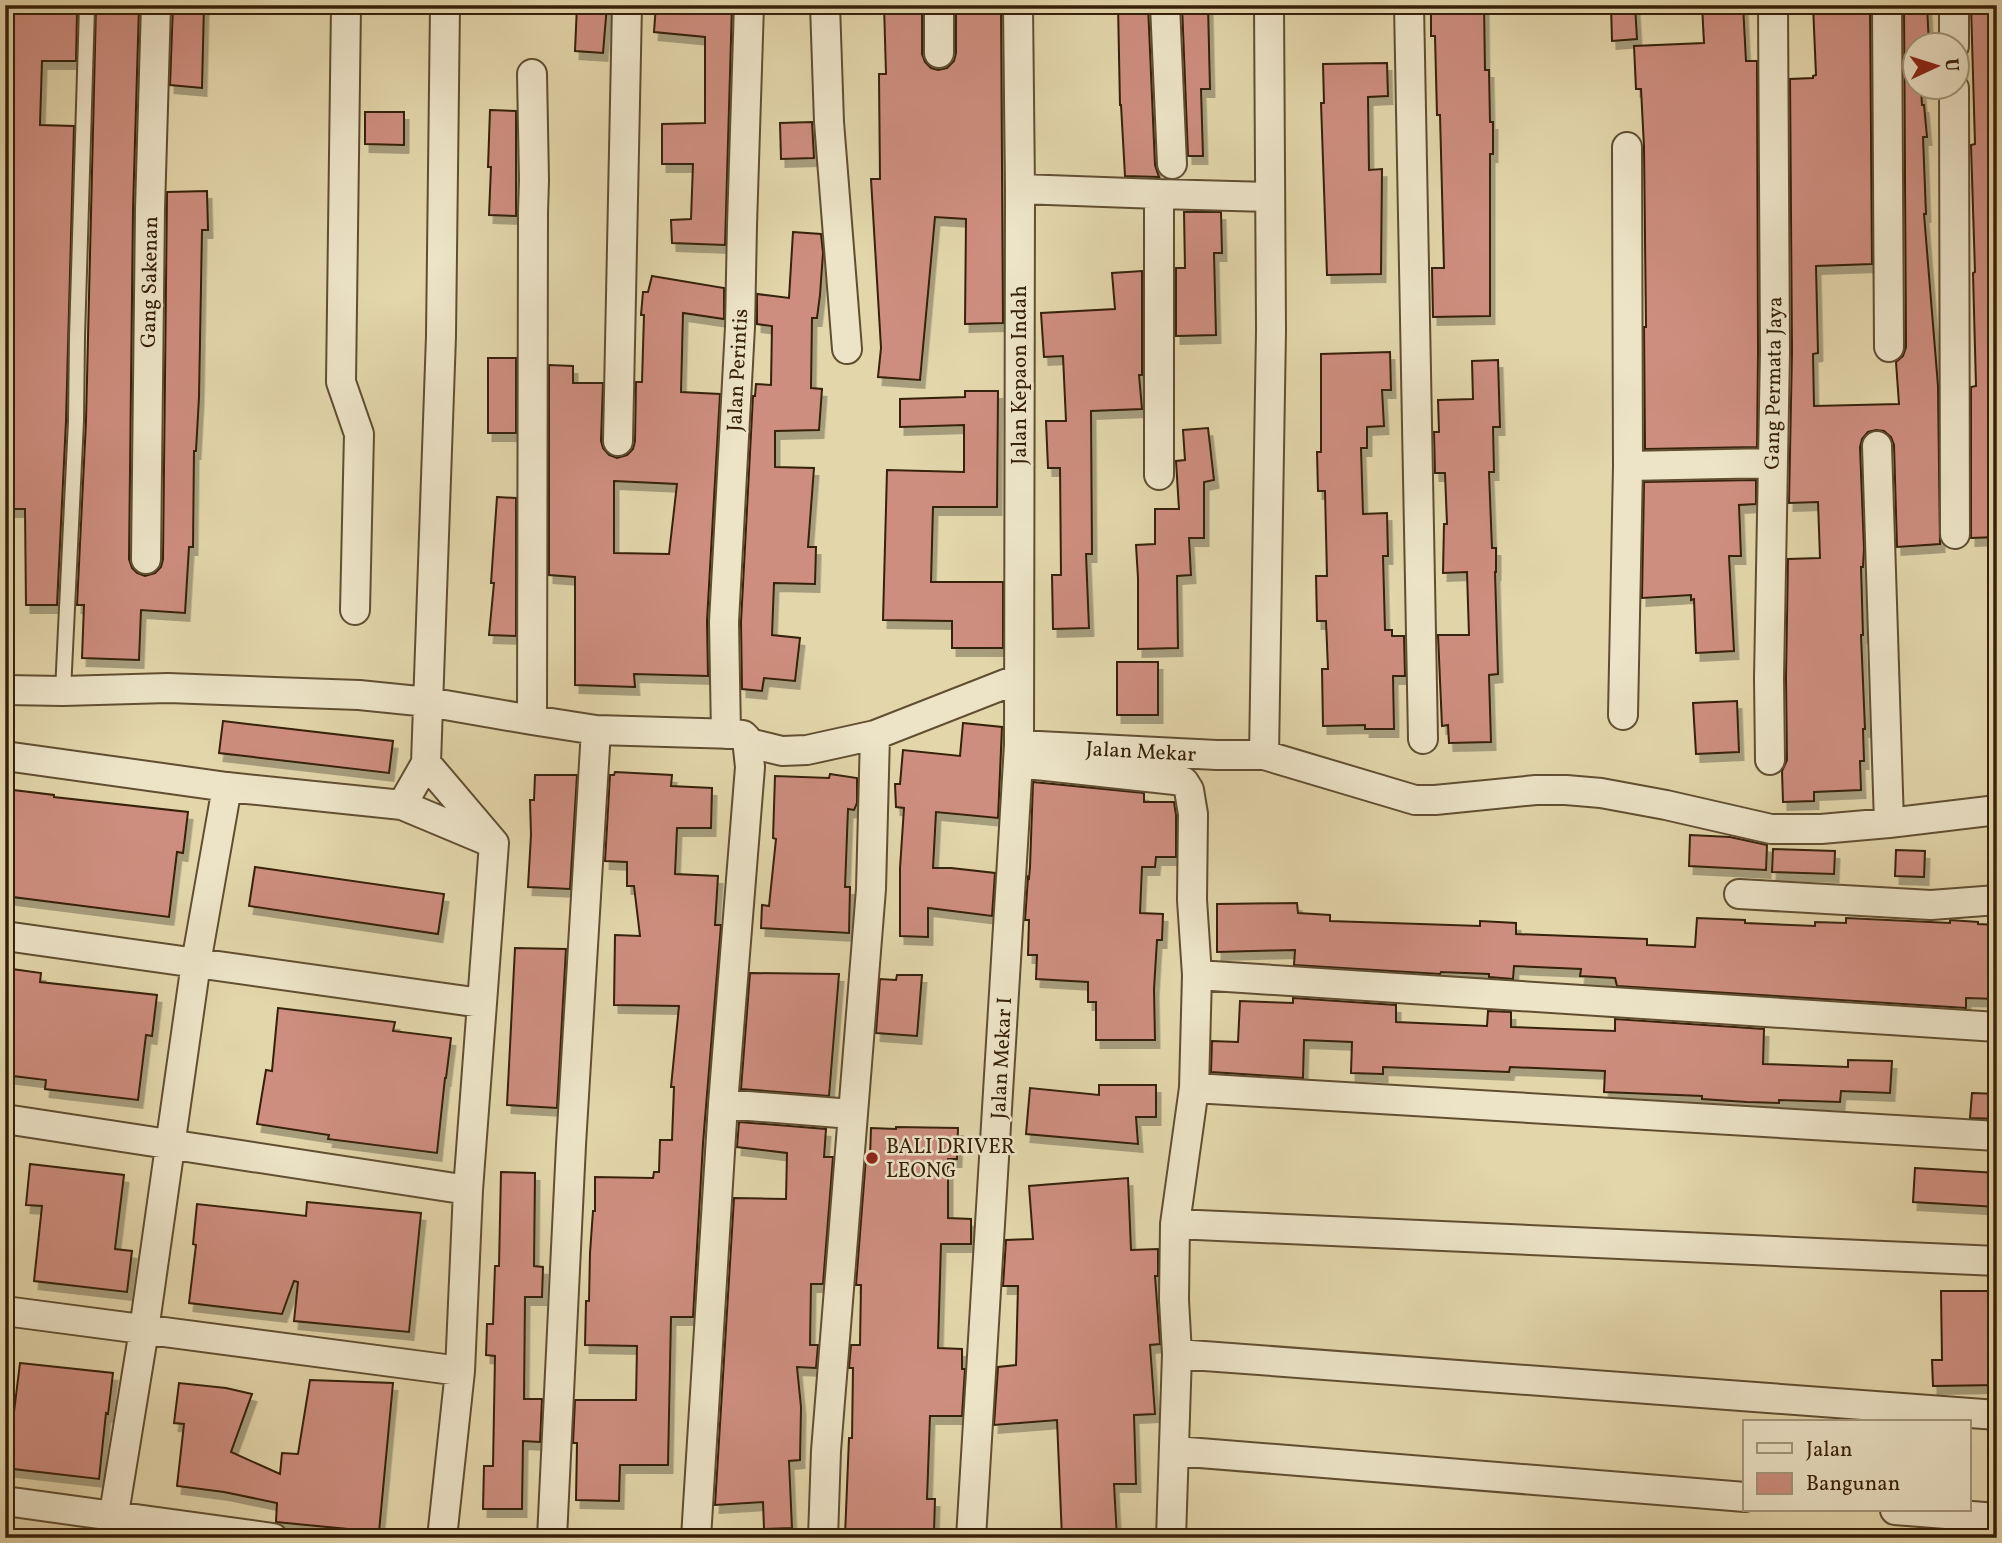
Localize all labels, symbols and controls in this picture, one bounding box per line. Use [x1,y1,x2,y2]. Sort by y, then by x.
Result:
north arrow [1900,32,1970,102]
text: U [1938,58,1964,72]
street label: Gang Sakenan [135,216,166,348]
street label: Jalan Kepaon Indah [1006,285,1035,465]
street label: Gang Permata Jaya [1758,296,1791,470]
street label: Jalan Perintis [721,308,756,432]
street label: Jalan Mekar [1085,735,1197,770]
street label: Jalan Mekar I [985,996,1020,1120]
place label: BALI DRIVER LEONG [886,1133,1015,1186]
marker: BALI DRIVER LEONG [864,1150,880,1166]
legend [1743,1420,1970,1512]
text: Jalan [1806,1436,1853,1465]
text: Bangunan [1806,1470,1900,1499]

